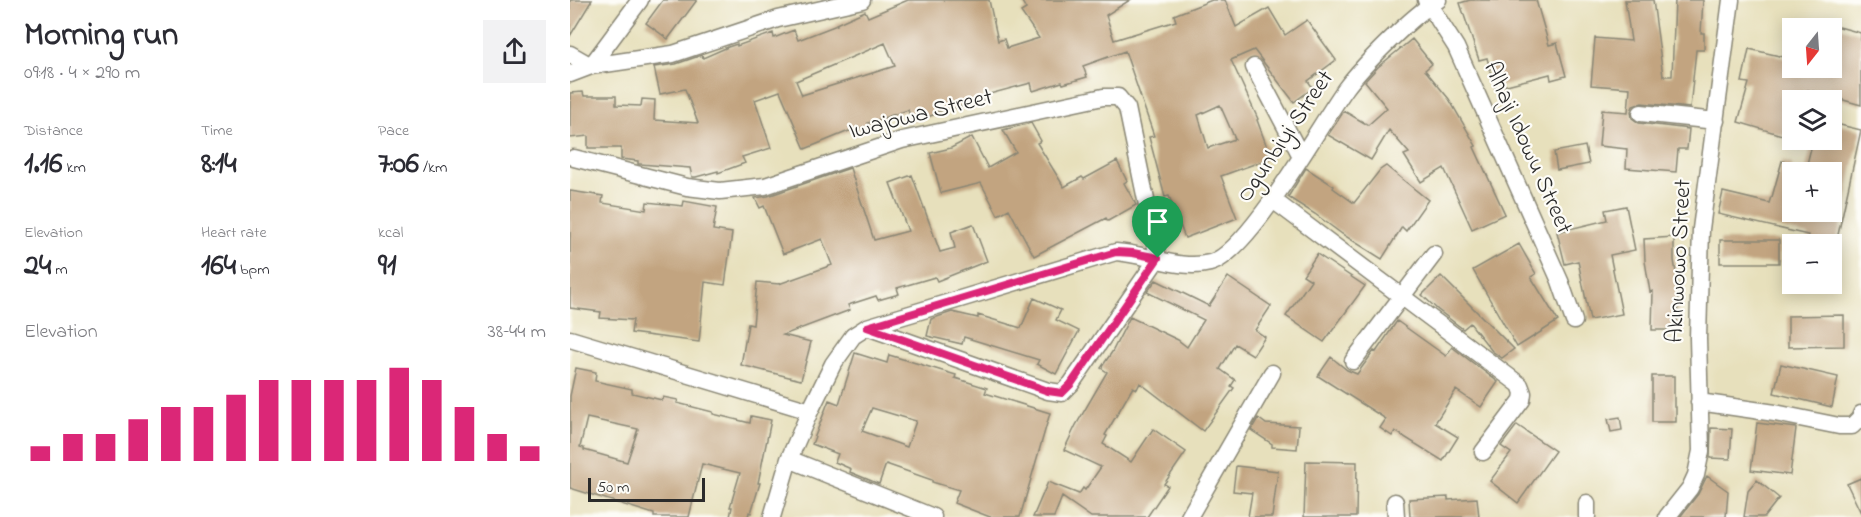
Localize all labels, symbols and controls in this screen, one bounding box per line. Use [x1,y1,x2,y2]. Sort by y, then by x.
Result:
text: Morning run [24,12,178,60]
north arrow [1782,18,1842,78]
map controls [1782,18,1842,294]
button: share [483,20,546,83]
street label: Alhaji Idowu Street [1473,56,1581,240]
text: 09:18 · 4 × 290 m [24,59,140,88]
street label: Ogunbiyi Street [1229,64,1344,211]
street label: Iwajowa Street [846,80,996,150]
button: layers [1782,90,1842,150]
text: Distance [24,119,83,143]
text: Time [201,119,233,143]
text: Pace [378,119,409,143]
text: 1.16 [24,143,62,187]
text: 8:14 [201,143,237,187]
text: 7:06 [378,143,419,187]
text: km [62,156,86,180]
text: /km [419,156,447,180]
button: + [1782,162,1842,222]
street label: Akinwowo Street [1658,178,1702,344]
pin [1132,196,1183,258]
icon: arrive [1141,205,1174,238]
text: Elevation [24,221,83,245]
text: Heart rate [201,221,267,245]
text: kcal [378,221,403,245]
button: − [1782,234,1842,294]
text: 24 [24,245,51,289]
text: 164 [201,245,236,289]
text: 91 [378,245,397,289]
text: m [51,258,68,282]
text: bpm [236,258,270,282]
text: Elevation [24,318,98,347]
text: 38–44 m [487,318,546,347]
scale bar [588,475,705,502]
text: 50 m [597,476,629,500]

